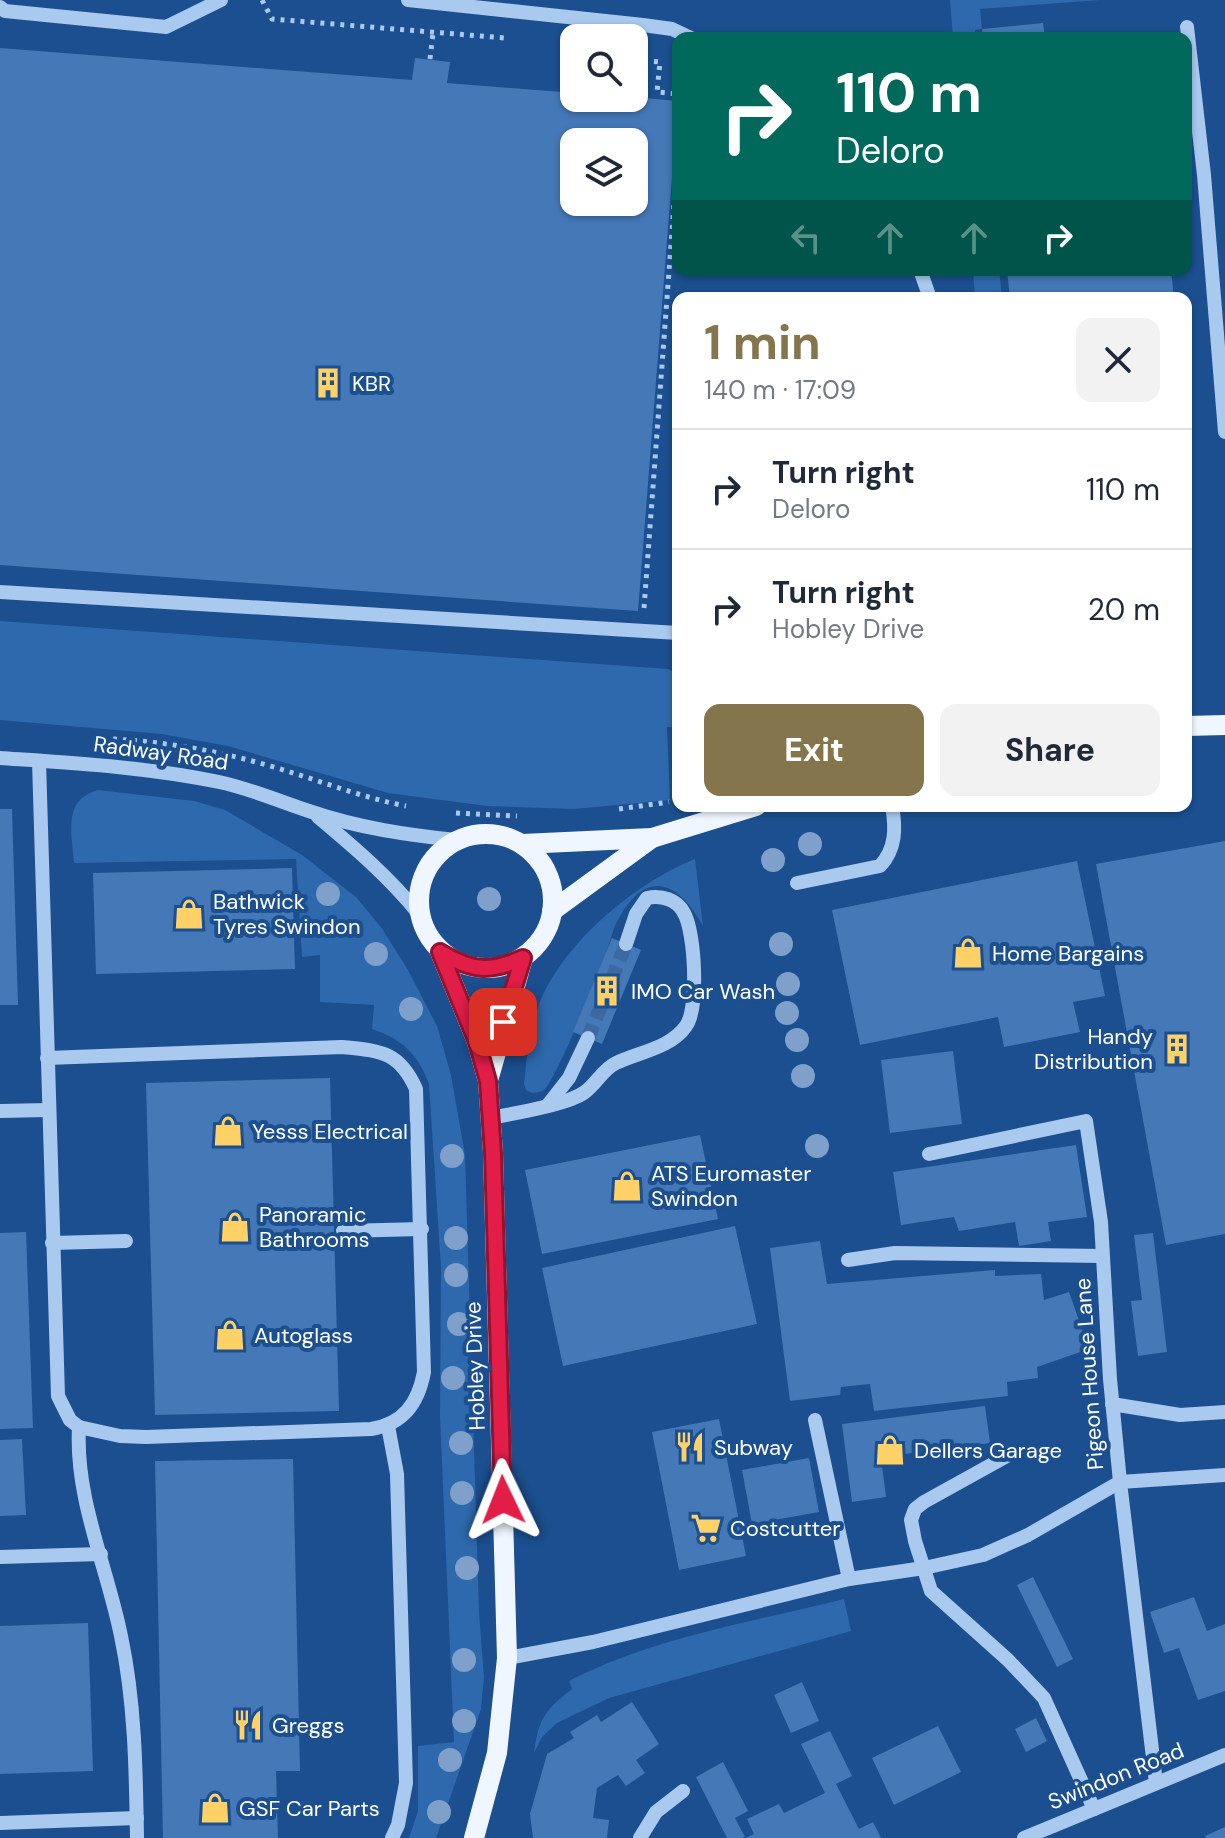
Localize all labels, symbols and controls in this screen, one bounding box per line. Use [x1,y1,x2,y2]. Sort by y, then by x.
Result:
map controls [560,24,648,216]
button: search [560,24,648,112]
text: 110 m [836,56,982,129]
icon: right [704,64,808,168]
text: Deloro [836,127,945,174]
button: layers [560,128,648,216]
icon: left [784,216,828,260]
icon: ahead [868,216,912,260]
icon: ahead [952,216,996,260]
icon: right [1036,216,1080,260]
text: 1 min [704,311,821,374]
button: close [1076,318,1160,402]
building icon: KBR [311,366,345,400]
place label: KBR [352,369,391,398]
text: 140 m · 17:09 [704,373,856,407]
text: Turn right [772,453,915,492]
icon: right [704,467,748,511]
text: 110 m [1086,470,1160,509]
text: Deloro [772,492,850,526]
text: Turn right [772,573,915,612]
icon: right [704,587,748,631]
text: 20 m [1088,590,1160,629]
text: Hobley Drive [772,612,924,646]
button: Exit [704,704,924,796]
button: Share [940,704,1160,796]
street label: Radway Road [92,729,230,777]
place label: Bathwick Tyres Swindon [213,887,361,941]
shop icon: Bathwick Tyres Swindon [172,897,206,931]
shop icon: Home Bargains [951,936,985,970]
place label: Home Bargains [992,939,1144,968]
building icon: IMO Car Wash [590,974,624,1008]
place label: IMO Car Wash [631,977,775,1006]
pin [469,988,537,1056]
icon: arrive [481,1000,525,1044]
place label: Handy Distribution [1034,1022,1153,1076]
building icon: Handy Distribution [1160,1032,1194,1066]
shop icon: Yesss Electrical [211,1114,245,1148]
place label: Yesss Electrical [252,1117,408,1146]
place label: ATS Euromaster Swindon [651,1159,811,1213]
shop icon: ATS Euromaster Swindon [610,1169,644,1203]
place label: Panoramic Bathrooms [259,1200,370,1254]
shop icon: Panoramic Bathrooms [218,1210,252,1244]
street label: Pigeon House Lane [1068,1277,1110,1471]
street label: Hobley Drive [458,1301,492,1431]
shop icon: Autoglass [213,1318,247,1352]
place label: Autoglass [254,1321,353,1350]
restaurant icon: Subway [673,1430,707,1464]
place label: Subway [714,1433,793,1462]
shop icon: Dellers Garage [873,1433,907,1467]
place label: Dellers Garage [914,1436,1062,1465]
position arrow [461,1458,545,1542]
supermarket icon: Costcutter [689,1511,723,1545]
place label: Costcutter [730,1514,840,1543]
restaurant icon: Greggs [231,1708,265,1742]
place label: Greggs [272,1711,344,1740]
street label: Swindon Road [1044,1736,1188,1816]
shop icon: GSF Car Parts [198,1791,232,1825]
place label: GSF Car Parts [239,1794,380,1823]

